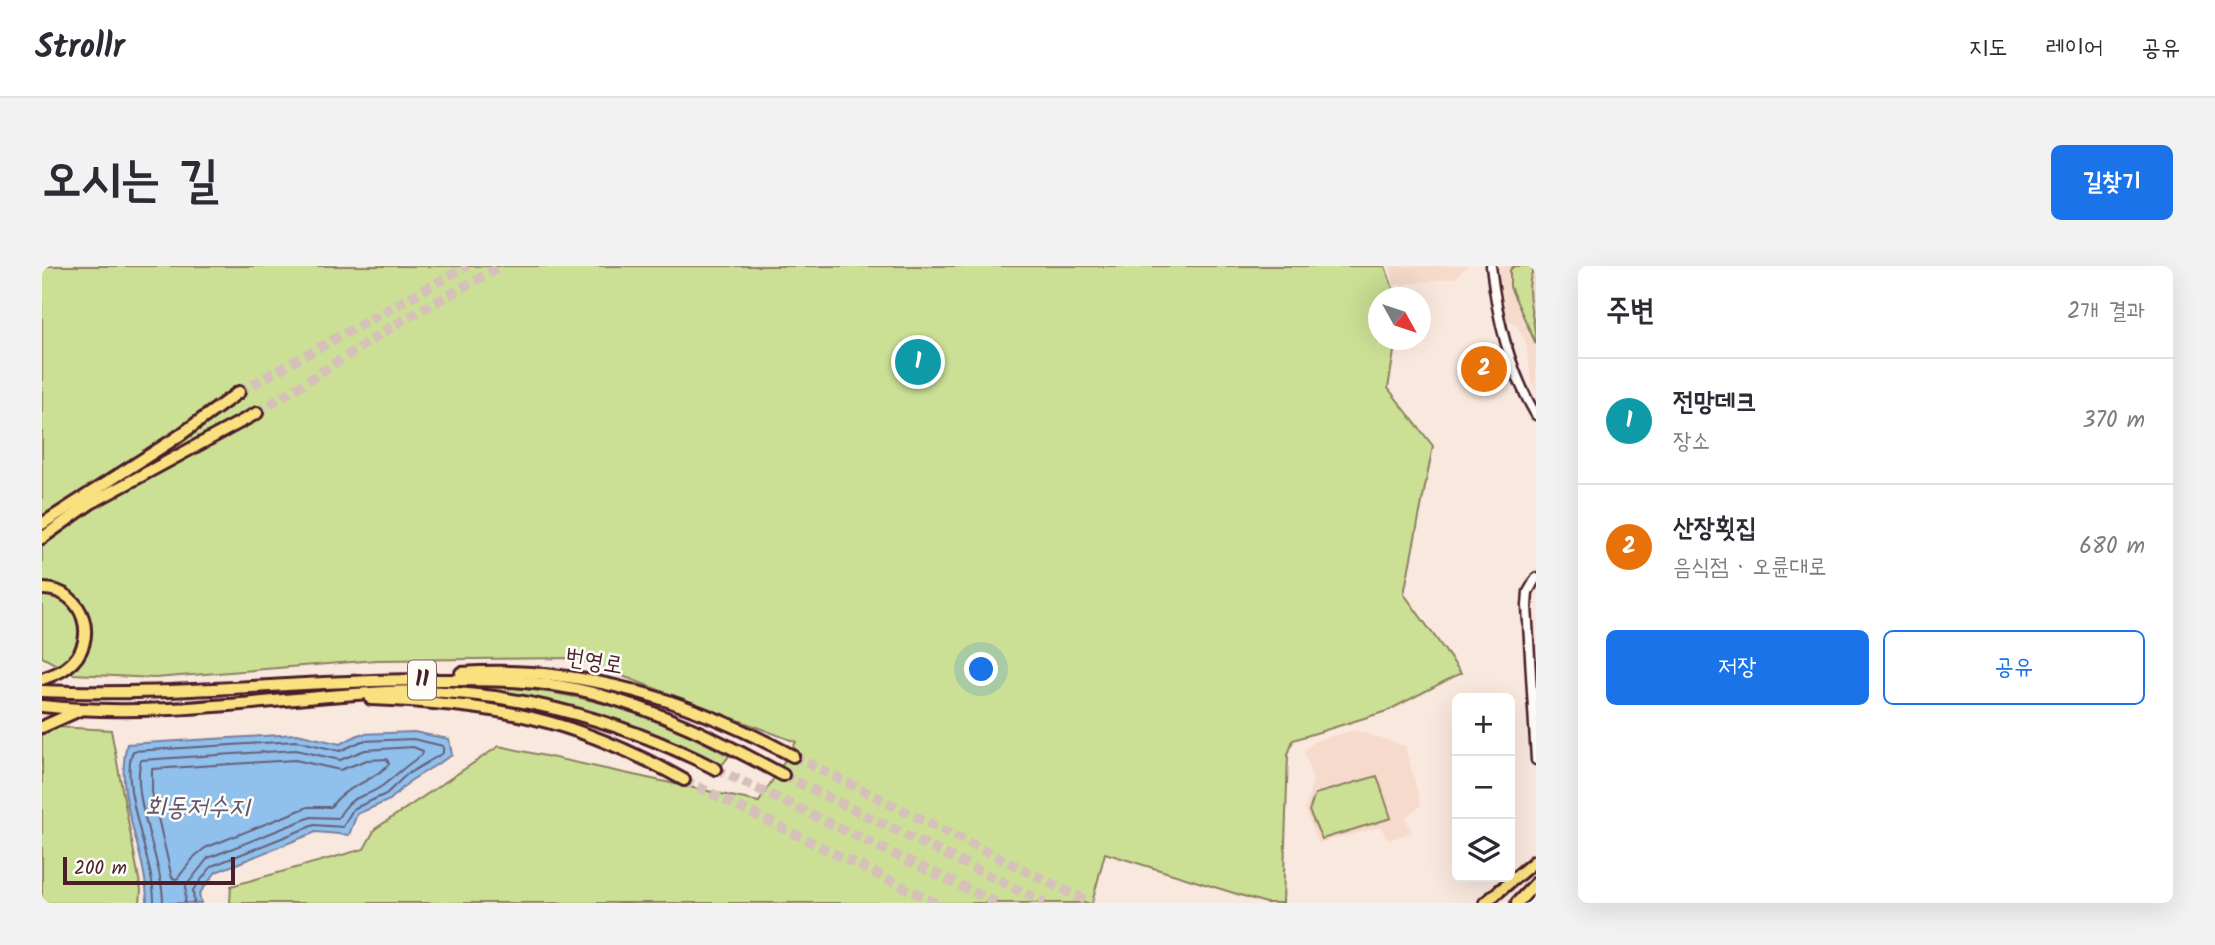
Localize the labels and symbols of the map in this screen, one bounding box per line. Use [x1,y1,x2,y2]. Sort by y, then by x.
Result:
north arrow [1368,287,1431,350]
pin: 1 [895,336,941,388]
pin: 2 [1461,343,1507,395]
street label: 번영로 [562,638,626,686]
your location [964,652,998,686]
road number: 11 [408,660,436,700]
water label: 회동저수지 [145,787,252,829]
scale bar [63,854,234,886]

